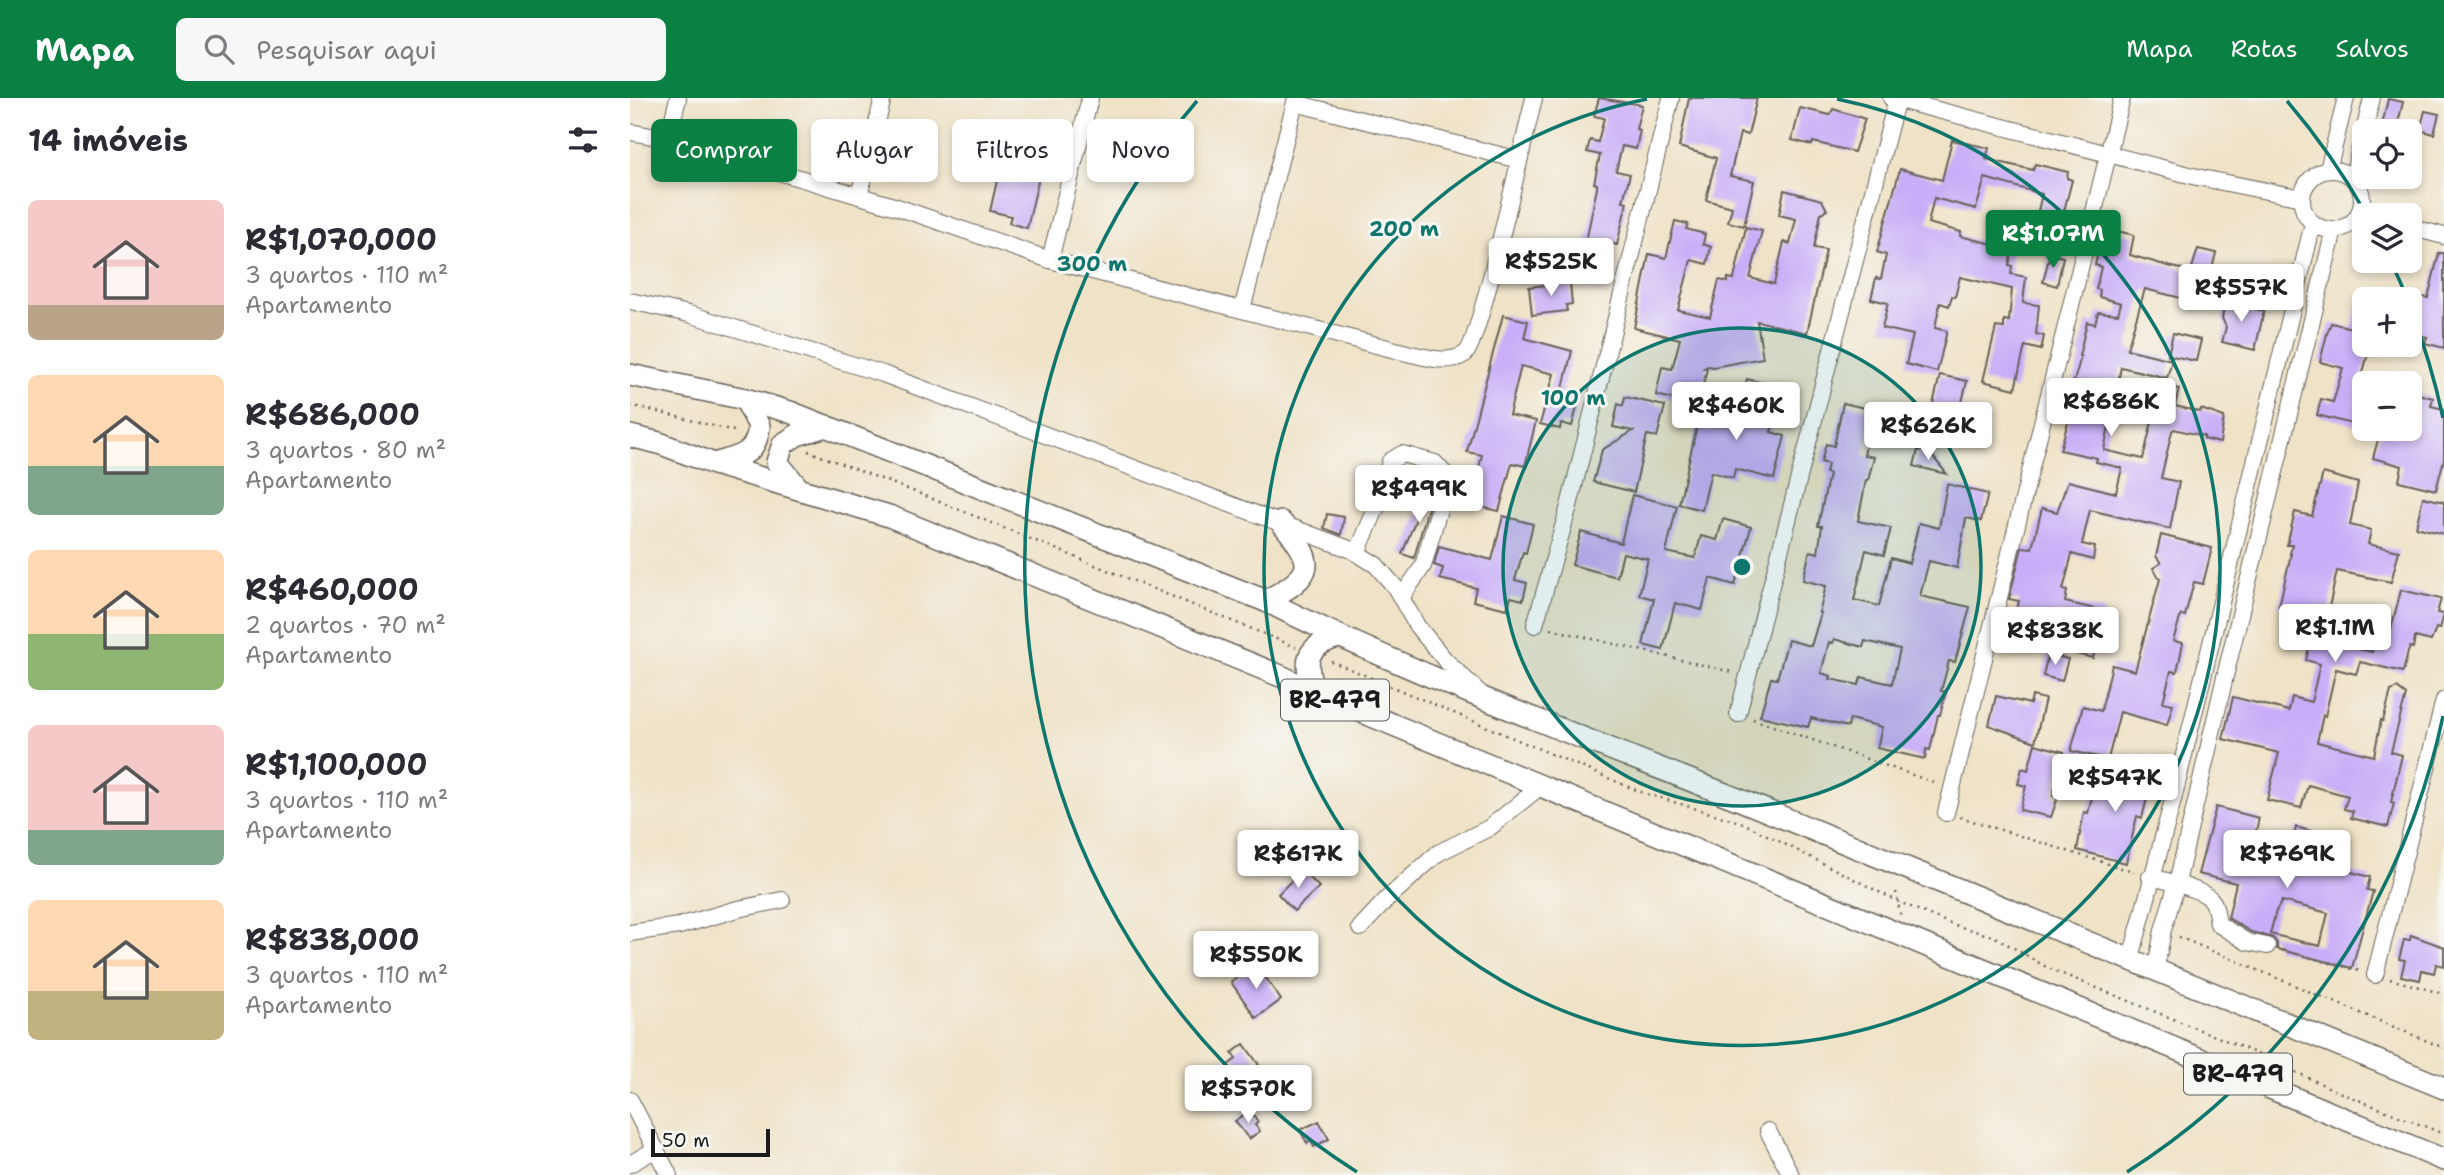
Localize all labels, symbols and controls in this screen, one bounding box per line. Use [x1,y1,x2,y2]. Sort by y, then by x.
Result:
search box [176,18,666,81]
text: Mapa [35,27,134,72]
icon: search [200,30,238,68]
text: Pesquisar aqui [256,32,437,67]
text: Mapa [2126,33,2193,65]
text: Rotas [2231,33,2298,65]
text: Salvos [2336,33,2409,65]
chip: Comprar [651,119,797,182]
chip: Alugar [811,119,938,182]
chip: Filtros [952,119,1073,182]
chip: Novo [1087,119,1194,182]
map controls [2352,119,2422,441]
button: locate [2352,119,2422,189]
text: 14 imóveis [28,120,188,161]
icon: filters [564,121,602,159]
button: layers [2352,203,2422,273]
pin: R$1.07M [1988,211,2118,270]
text: 200 m [1369,215,1439,243]
text: R$1.07M [2002,218,2104,248]
text: R$1,070,000 [245,219,437,260]
icon: home [84,228,168,312]
pin: R$525K [1494,238,1608,298]
text: R$525K [1505,246,1597,276]
text: 300 m [1057,250,1127,278]
text: 3 quartos · 110 m² [245,260,448,290]
pin: R$557K [2184,264,2298,324]
text: R$557K [2195,272,2287,302]
button: + [2352,287,2422,357]
text: Apartamento [245,290,392,320]
button: − [2352,371,2422,441]
pin: R$686K [2054,378,2168,438]
pin: R$460K [1679,382,1793,442]
text: 100 m [1541,384,1605,412]
text: R$686K [2063,386,2159,416]
text: R$460K [1688,390,1784,420]
text: R$686,000 [245,394,420,435]
pin: R$626K [1871,402,1985,462]
icon: home [84,403,168,487]
text: R$626K [1880,410,1976,440]
text: 3 quartos · 80 m² [245,435,446,465]
text: Apartamento [245,465,392,495]
pin: R$499K [1362,466,1476,525]
text: R$499K [1371,473,1467,503]
centre of rings [1730,555,1754,579]
text: R$460,000 [245,569,419,610]
icon: home [84,578,168,662]
pin: R$1.1M [2278,604,2392,664]
pin: R$838K [1998,608,2112,667]
text: 2 quartos · 70 m² [245,610,446,640]
text: R$1.1M [2295,612,2375,642]
text: R$838K [2007,615,2103,645]
text: Apartamento [245,640,392,670]
road number: BR-479 [1281,680,1389,720]
text: R$1,100,000 [245,744,427,785]
icon: home [84,753,168,837]
pin: R$547K [2058,754,2172,814]
text: R$547K [2068,762,2162,792]
text: 3 quartos · 110 m² [245,785,448,815]
text: Apartamento [245,815,392,845]
pin: R$617K [1241,830,1355,890]
pin: R$769K [2230,830,2344,890]
text: R$617K [1254,838,1342,868]
text: R$769K [2239,838,2335,868]
text: R$838,000 [245,919,420,960]
icon: home [84,928,168,1012]
pin: R$550K [1199,932,1313,991]
text: R$550K [1209,939,1303,969]
text: 3 quartos · 110 m² [245,960,448,990]
text: Apartamento [245,990,392,1020]
road number: BR-479 [2184,1054,2292,1094]
pin: R$570K [1191,1066,1305,1125]
text: R$570K [1201,1073,1295,1103]
scale bar [651,1126,770,1158]
text: 50 m [662,1128,710,1153]

